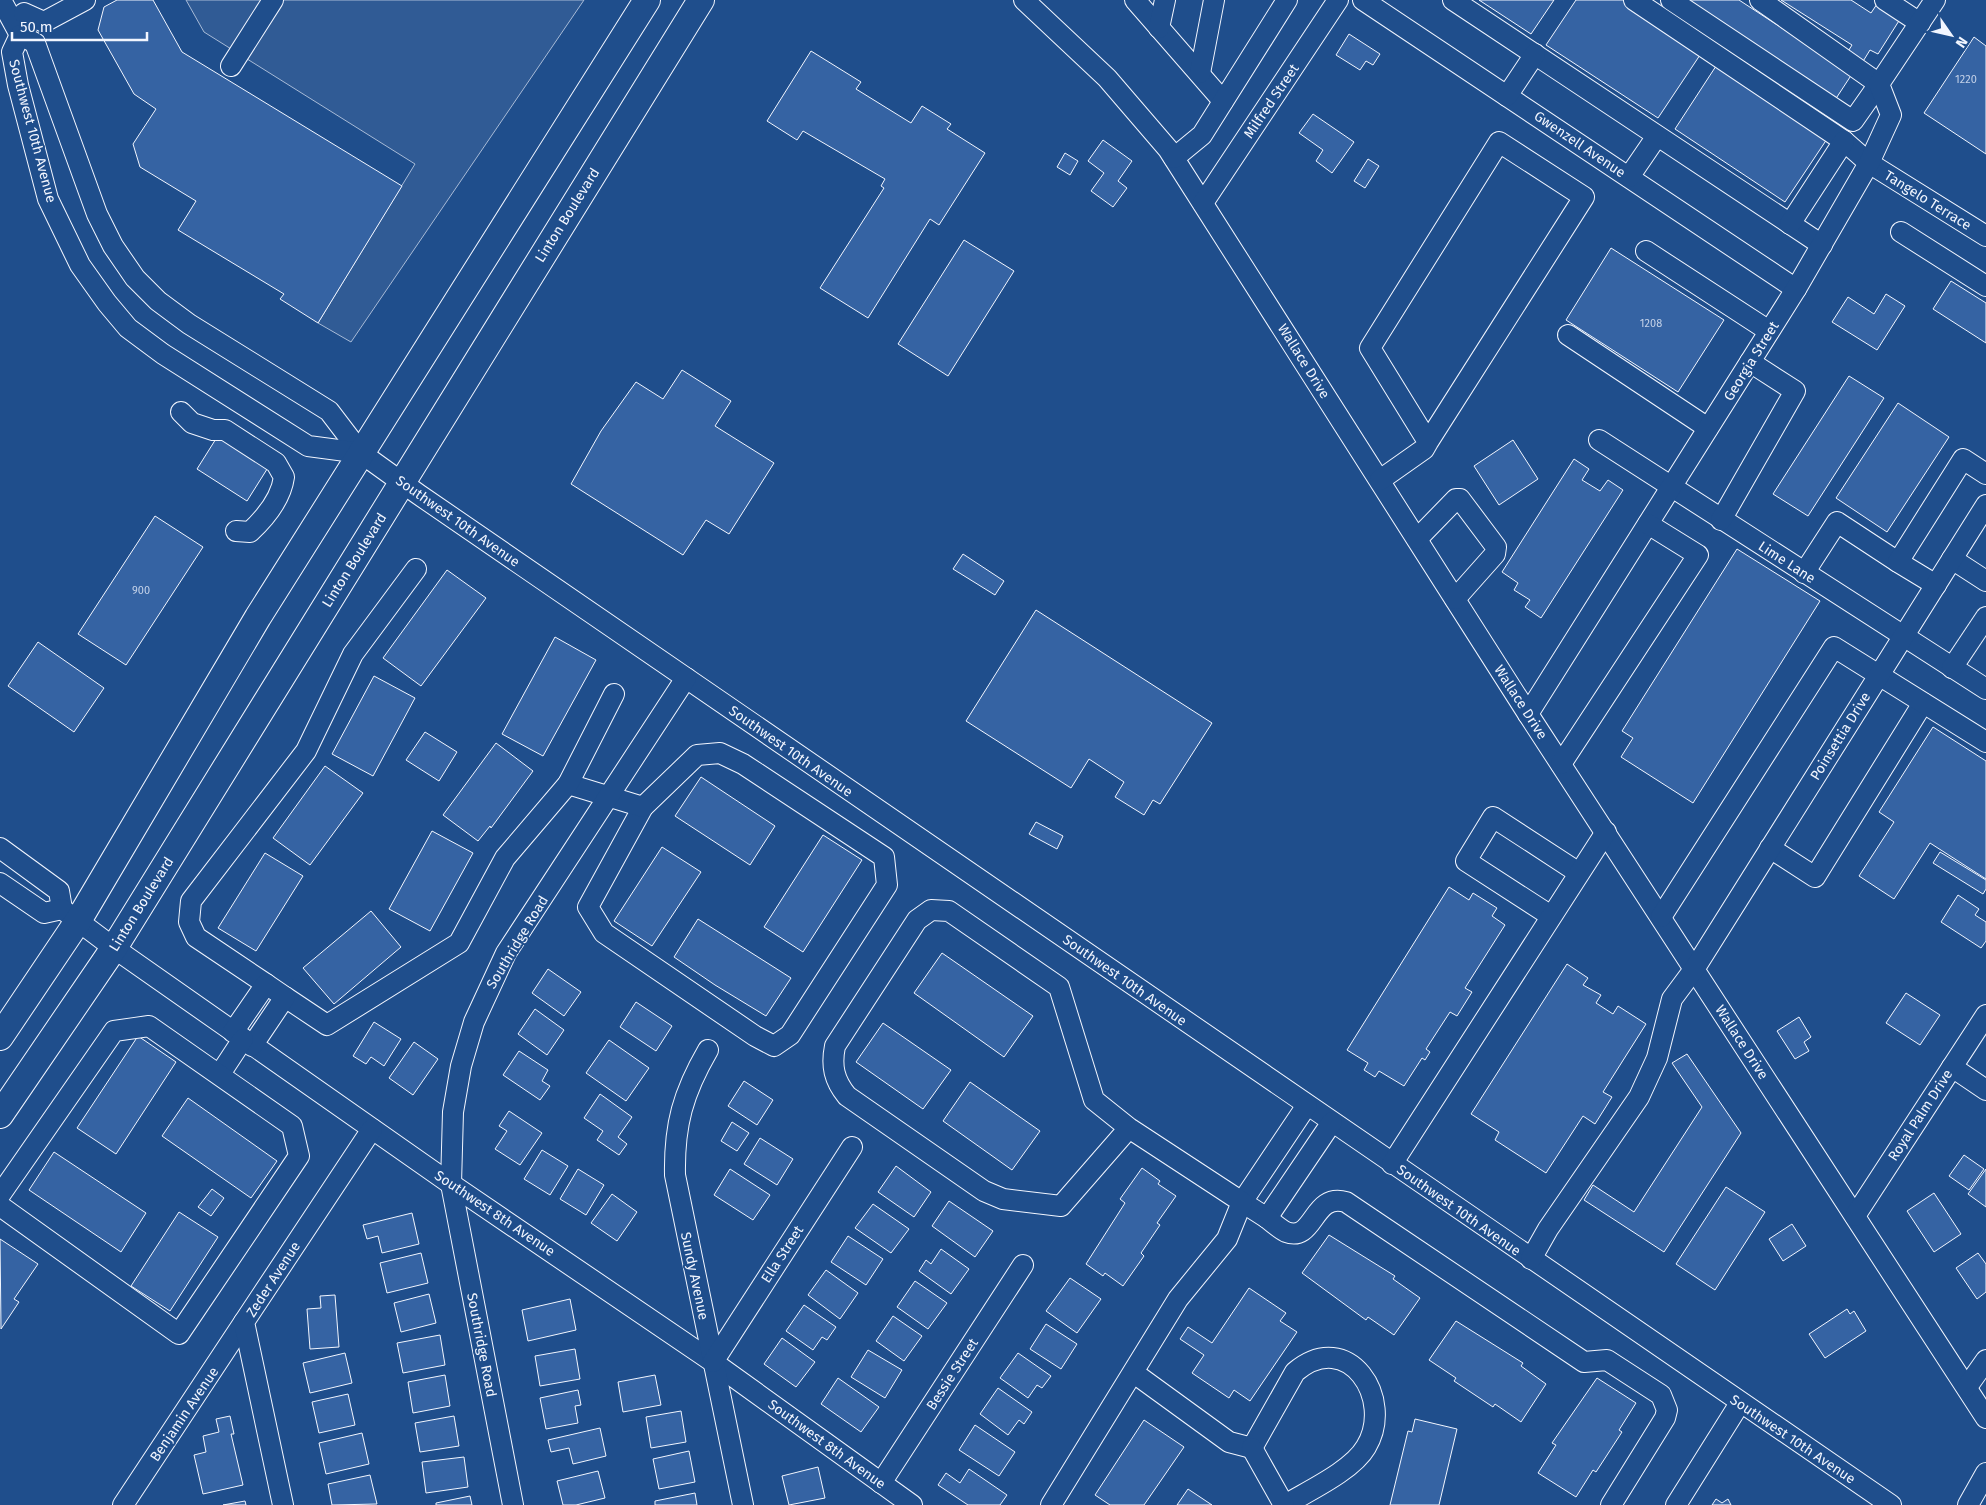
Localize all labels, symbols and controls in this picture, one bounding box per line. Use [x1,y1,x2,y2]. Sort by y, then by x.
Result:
scale bar [12,10,148,42]
north arrow [1926,10,1976,60]
text: 50 m [20,18,53,36]
text: N [1952,33,1971,51]
street label: Southwest 10th Avenue [5,58,60,205]
street label: Milfred Street [1240,60,1303,142]
house number: 1220 [1955,73,1977,86]
street label: Gwenzell Avenue [1531,108,1629,181]
street label: Linton Boulevard [532,165,603,266]
street label: Tangelo Terrace [1881,167,1974,234]
house number: 1208 [1640,317,1662,330]
street label: Georgia Street [1720,318,1783,404]
street label: Wallace Drive [1274,321,1333,402]
street label: Southwest 10th Avenue [392,472,523,571]
street label: Linton Boulevard [319,510,390,611]
street label: Lime Lane [1755,538,1818,587]
house number: 900 [132,584,150,597]
street label: Wallace Drive [1490,662,1551,743]
street label: Poinsettia Drive [1807,689,1874,783]
street label: Southwest 10th Avenue [725,702,856,801]
street label: Linton Boulevard [106,854,177,955]
street label: Southridge Road [483,893,552,992]
street label: Southwest 10th Avenue [1059,931,1190,1030]
street label: Wallace Drive [1711,1002,1772,1083]
street label: Royal Palm Drive [1884,1066,1956,1164]
street label: Southwest 10th Avenue [1393,1161,1524,1260]
street label: Southwest 8th Avenue [431,1167,558,1260]
street label: Ella Street [758,1222,808,1286]
street label: Sundy Avenue [677,1231,712,1322]
street label: Zeder Avenue [243,1238,304,1320]
street label: Southridge Road [463,1292,500,1399]
street label: Bessie Street [923,1334,982,1413]
street label: Benjamin Avenue [147,1364,222,1465]
street label: Southwest 10th Avenue [1727,1391,1859,1488]
street label: Southwest 8th Avenue [765,1396,889,1493]

